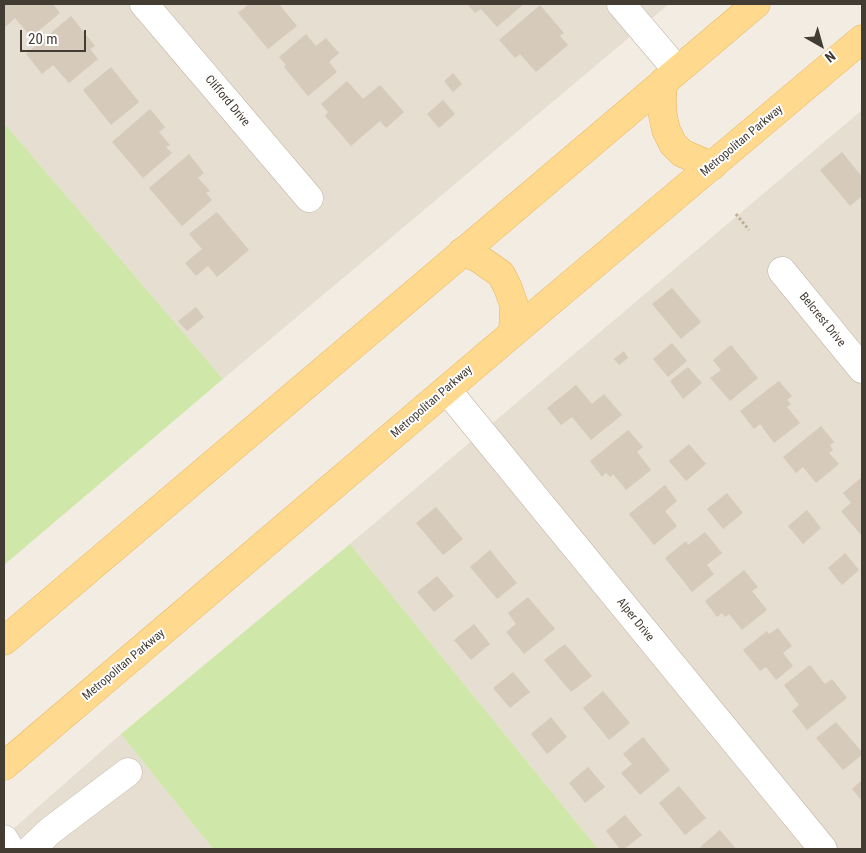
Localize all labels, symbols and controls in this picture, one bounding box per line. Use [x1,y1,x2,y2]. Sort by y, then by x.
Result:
scale bar [22,20,89,52]
north arrow [796,20,846,70]
text: 20 m [28,30,58,48]
text: N [822,48,839,66]
street label: Clifford Drive [202,73,252,129]
street label: Metropolitan Parkway [698,102,786,180]
street label: Belcrest Drive [796,290,848,350]
street label: Metropolitan Parkway [388,363,476,441]
street label: Alper Drive [613,595,657,645]
street label: Metropolitan Parkway [80,626,168,704]

